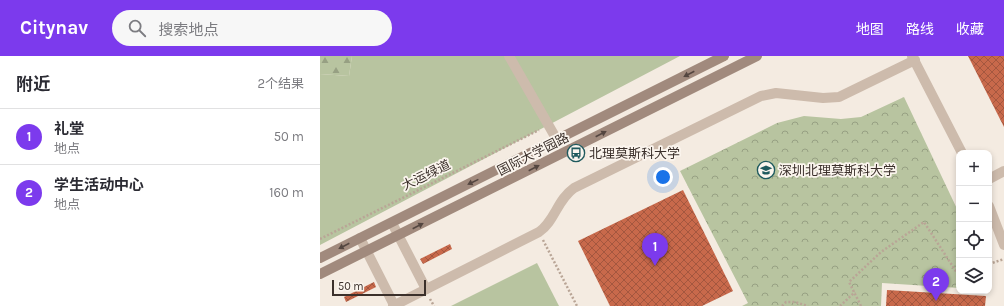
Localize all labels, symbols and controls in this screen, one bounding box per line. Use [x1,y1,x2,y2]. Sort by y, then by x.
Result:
search box [112,10,392,46]
text: Citynav [20,17,88,39]
icon: search [126,17,148,39]
text: 搜索地点 [158,21,218,39]
text: 地图 [856,21,884,38]
text: 路线 [906,21,934,38]
text: 收藏 [956,21,984,38]
one-way arrow [684,70,695,77]
text: 附近 [16,74,50,94]
text: 2个结果 [257,76,304,91]
text: 礼堂 [54,120,84,138]
text: 1 [27,129,31,144]
text: 50 m [274,129,304,144]
street label: 国际大学园路 [495,130,571,178]
one-way arrow [595,131,607,137]
text: 地点 [54,141,80,156]
bus stop icon: 北理莫斯科大学 [566,143,586,163]
place label: 北理莫斯科大学 [589,146,680,161]
map controls [956,150,992,294]
button: + [956,150,992,186]
street label: 大运绿道 [399,157,453,193]
school or university icon: 深圳北理莫斯科大学 [756,160,776,180]
place label: 深圳北理莫斯科大学 [779,163,896,178]
one-way arrow [528,164,540,171]
your location [653,167,673,187]
text: 学生活动中心 [54,176,144,194]
one-way arrow [467,179,479,185]
text: 2 [25,185,33,200]
text: 160 m [269,185,304,200]
button: − [956,186,992,222]
text: 地点 [54,197,80,212]
button: locate [956,222,992,258]
one-way arrow [412,223,423,229]
pin: 1 [642,233,668,266]
one-way arrow [338,243,350,249]
button: layers [956,258,992,294]
pin: 2 [923,268,949,301]
scale bar [332,278,426,297]
text: 50 m [338,280,364,293]

